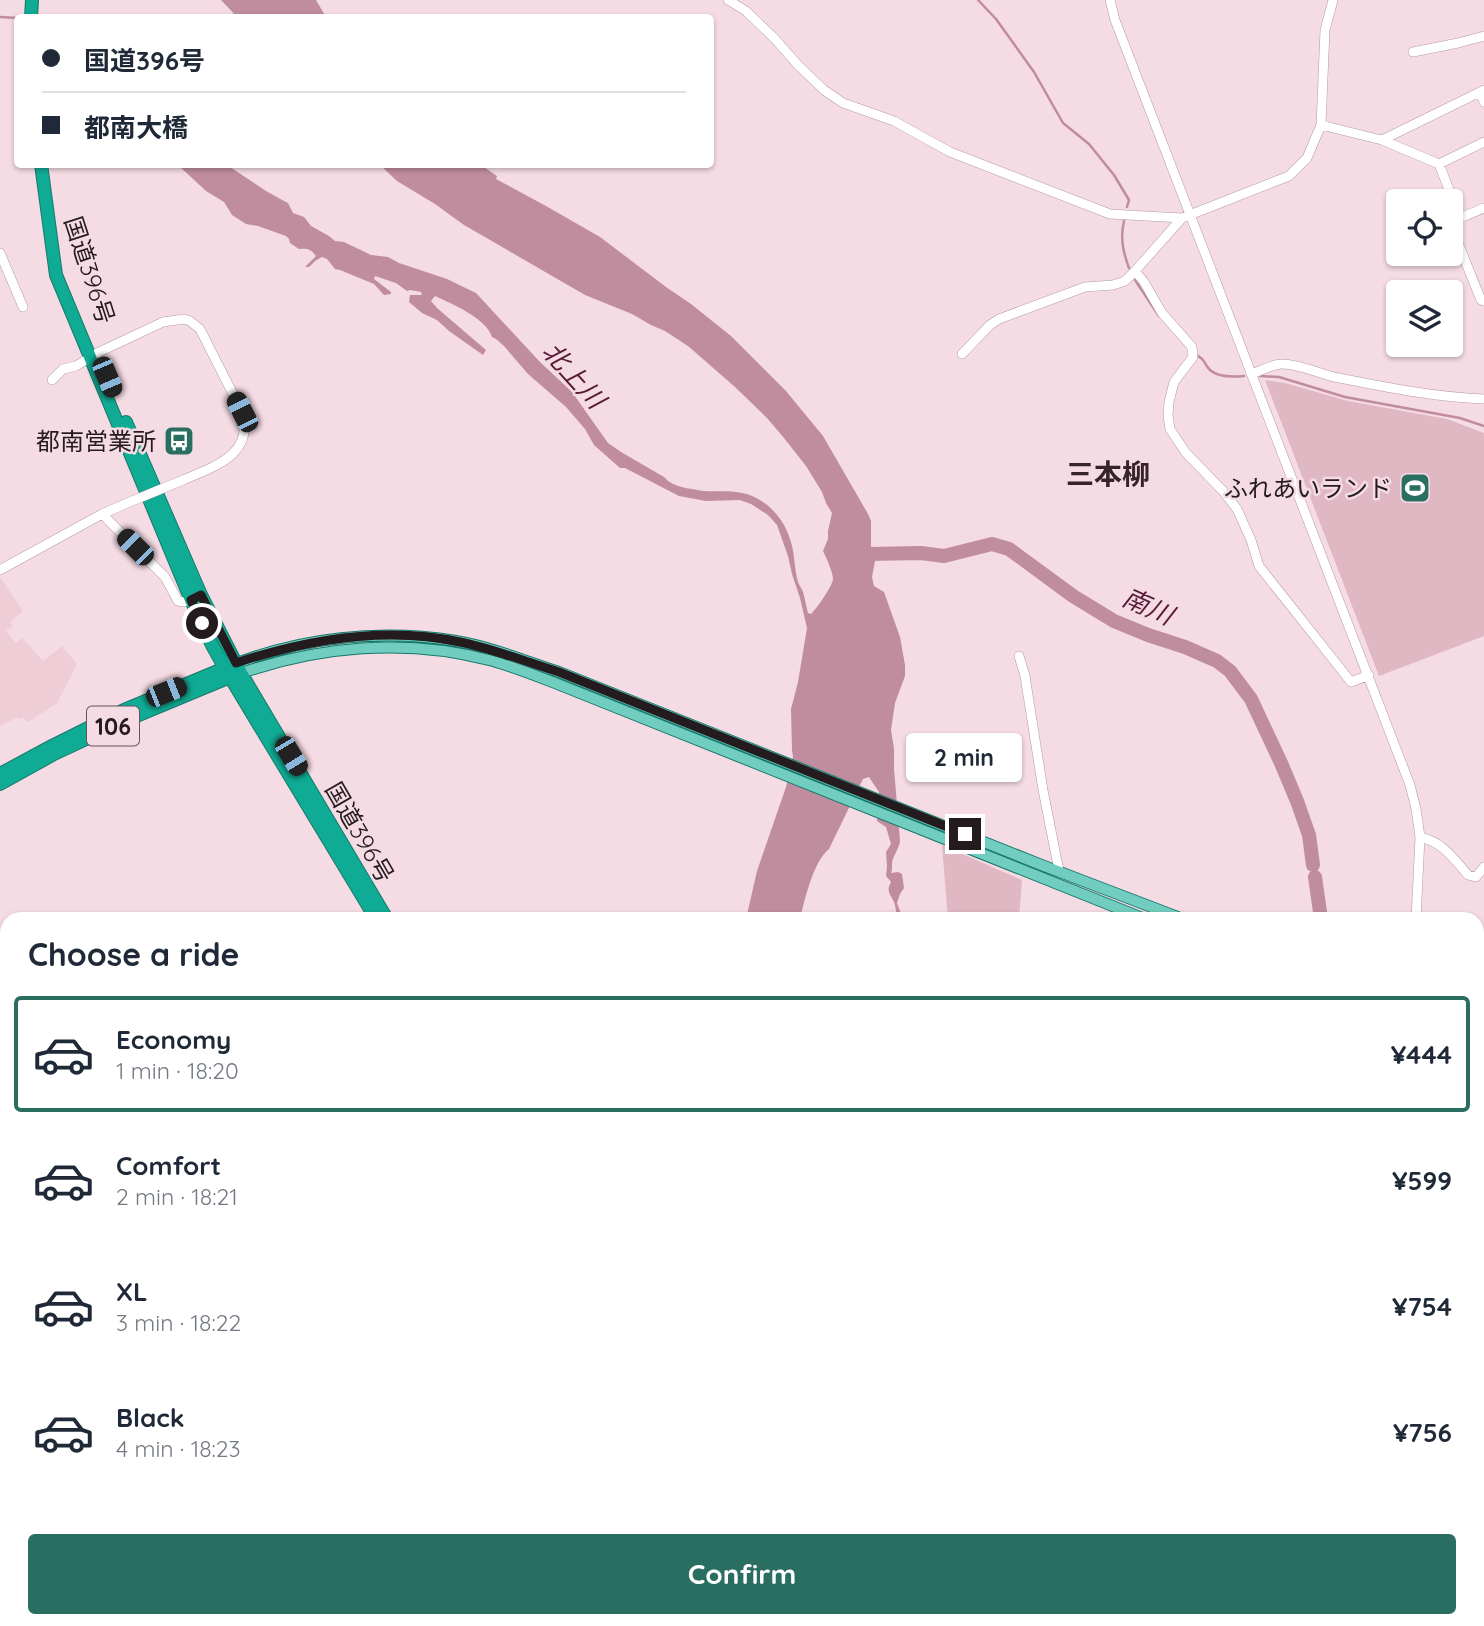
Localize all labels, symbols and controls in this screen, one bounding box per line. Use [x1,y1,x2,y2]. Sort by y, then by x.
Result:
text: 国道396号 [84,44,205,77]
text: 都南大橋 [84,111,188,144]
map controls [1386,189,1463,357]
button: locate [1386,189,1463,266]
street label: 国道396号 [59,213,121,327]
button: layers [1386,280,1463,357]
water label: 北上川 [536,335,614,417]
car [90,354,125,400]
car [224,389,261,435]
bus stop icon: 都南営業所 [162,424,196,458]
place label: 都南営業所 [36,426,156,456]
district label: 三本柳 [1066,456,1150,491]
sports icon: ふれあいランド [1398,471,1432,505]
place label: ふれあいランド [1224,473,1392,503]
car [113,525,158,569]
water label: 南川 [1118,580,1181,633]
route start [186,607,218,639]
car [143,674,190,710]
road number: 106 [87,706,139,746]
callout: 2 min [907,732,1023,782]
car [272,733,311,779]
text: 2 min [934,743,994,772]
street label: 国道396号 [319,776,401,888]
route end [949,818,981,850]
text: Choose a ride [28,934,240,974]
icon: car [32,1023,95,1086]
text: Economy [116,1023,231,1056]
text: ¥444 [1391,1038,1452,1071]
text: 1 min · 18:20 [116,1056,239,1085]
icon: car [32,1149,95,1212]
text: Comfort [116,1149,221,1182]
text: ¥599 [1392,1164,1452,1197]
text: 2 min · 18:21 [116,1182,238,1211]
icon: car [32,1275,95,1338]
text: XL [116,1275,148,1308]
text: ¥754 [1392,1290,1452,1323]
text: 3 min · 18:22 [116,1308,241,1337]
icon: car [32,1401,95,1464]
text: Black [116,1401,185,1434]
text: ¥756 [1393,1416,1452,1449]
text: 4 min · 18:23 [116,1434,241,1463]
button: Confirm [28,1534,1456,1614]

